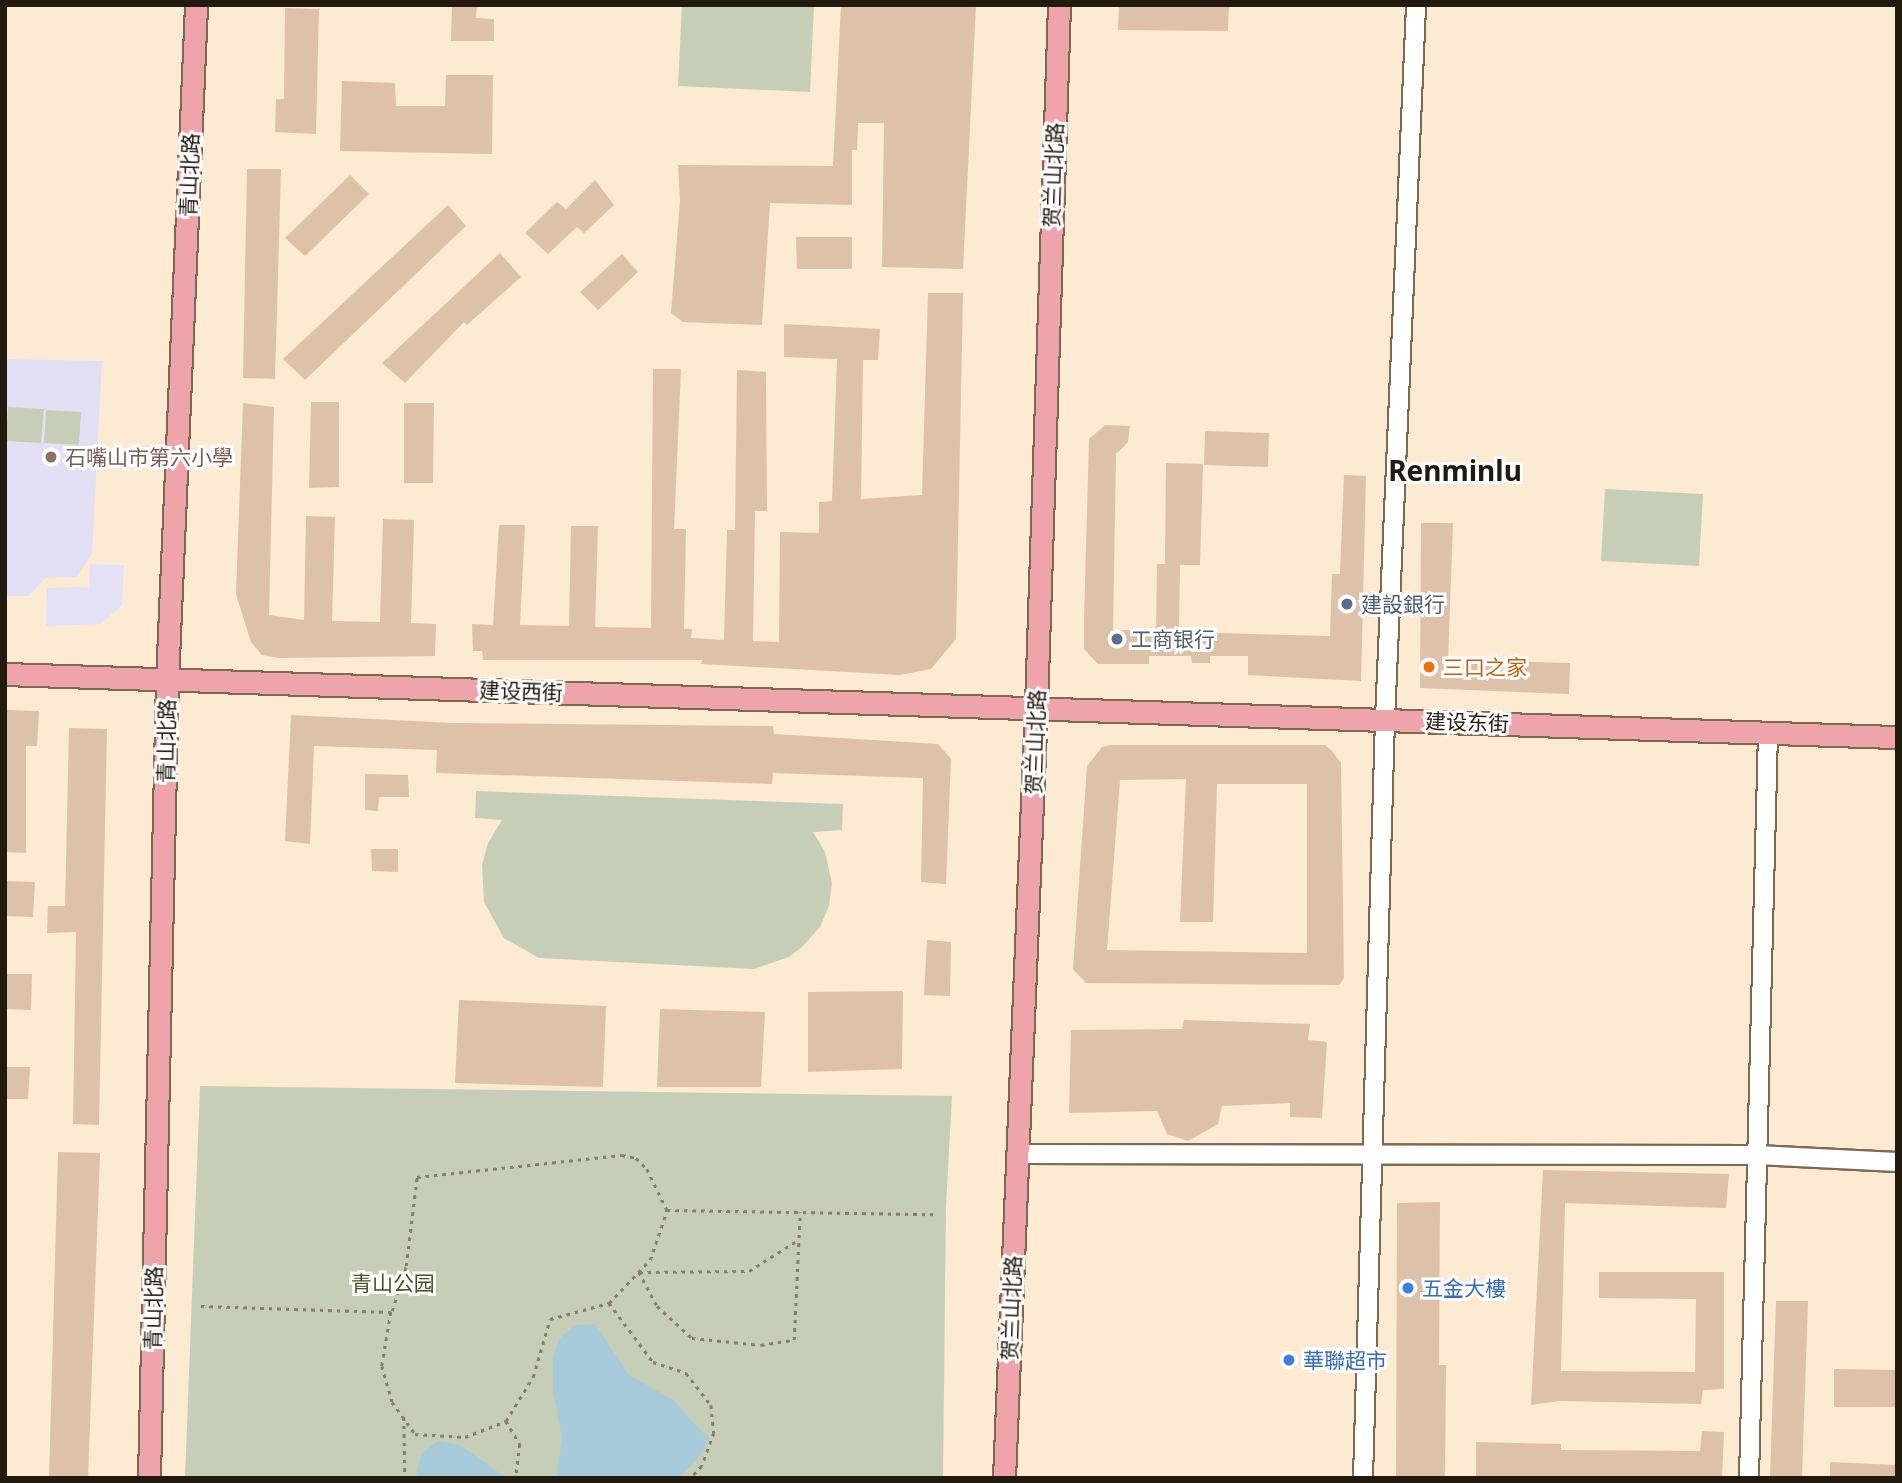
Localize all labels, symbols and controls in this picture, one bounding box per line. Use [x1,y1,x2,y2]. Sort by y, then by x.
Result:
street label: 贺兰山北路 [1039,122,1067,228]
street label: 青山北路 [175,133,203,217]
place label: 石嘴山市第六小學 [65,444,233,470]
marker: 石嘴山市第六小學 [43,449,59,465]
district label: Renminlu [1388,453,1522,487]
place label: 建設銀行 [1361,591,1445,617]
marker: 建設銀行 [1339,596,1355,612]
place label: 工商银行 [1131,626,1215,652]
marker: 工商银行 [1109,631,1125,647]
place label: 三口之家 [1443,654,1527,680]
marker: 三口之家 [1421,659,1437,675]
street label: 建设西街 [479,677,563,705]
street label: 贺兰山北路 [1021,689,1049,795]
street label: 青山北路 [153,699,179,783]
street label: 建设东街 [1425,708,1509,736]
street label: 贺兰山北路 [997,1255,1025,1361]
street label: 青山北路 [140,1266,166,1350]
park label: 青山公园 [351,1270,435,1296]
place label: 五金大樓 [1422,1275,1506,1301]
marker: 五金大樓 [1400,1280,1416,1296]
place label: 華聯超市 [1303,1347,1387,1373]
marker: 華聯超市 [1281,1352,1297,1368]

